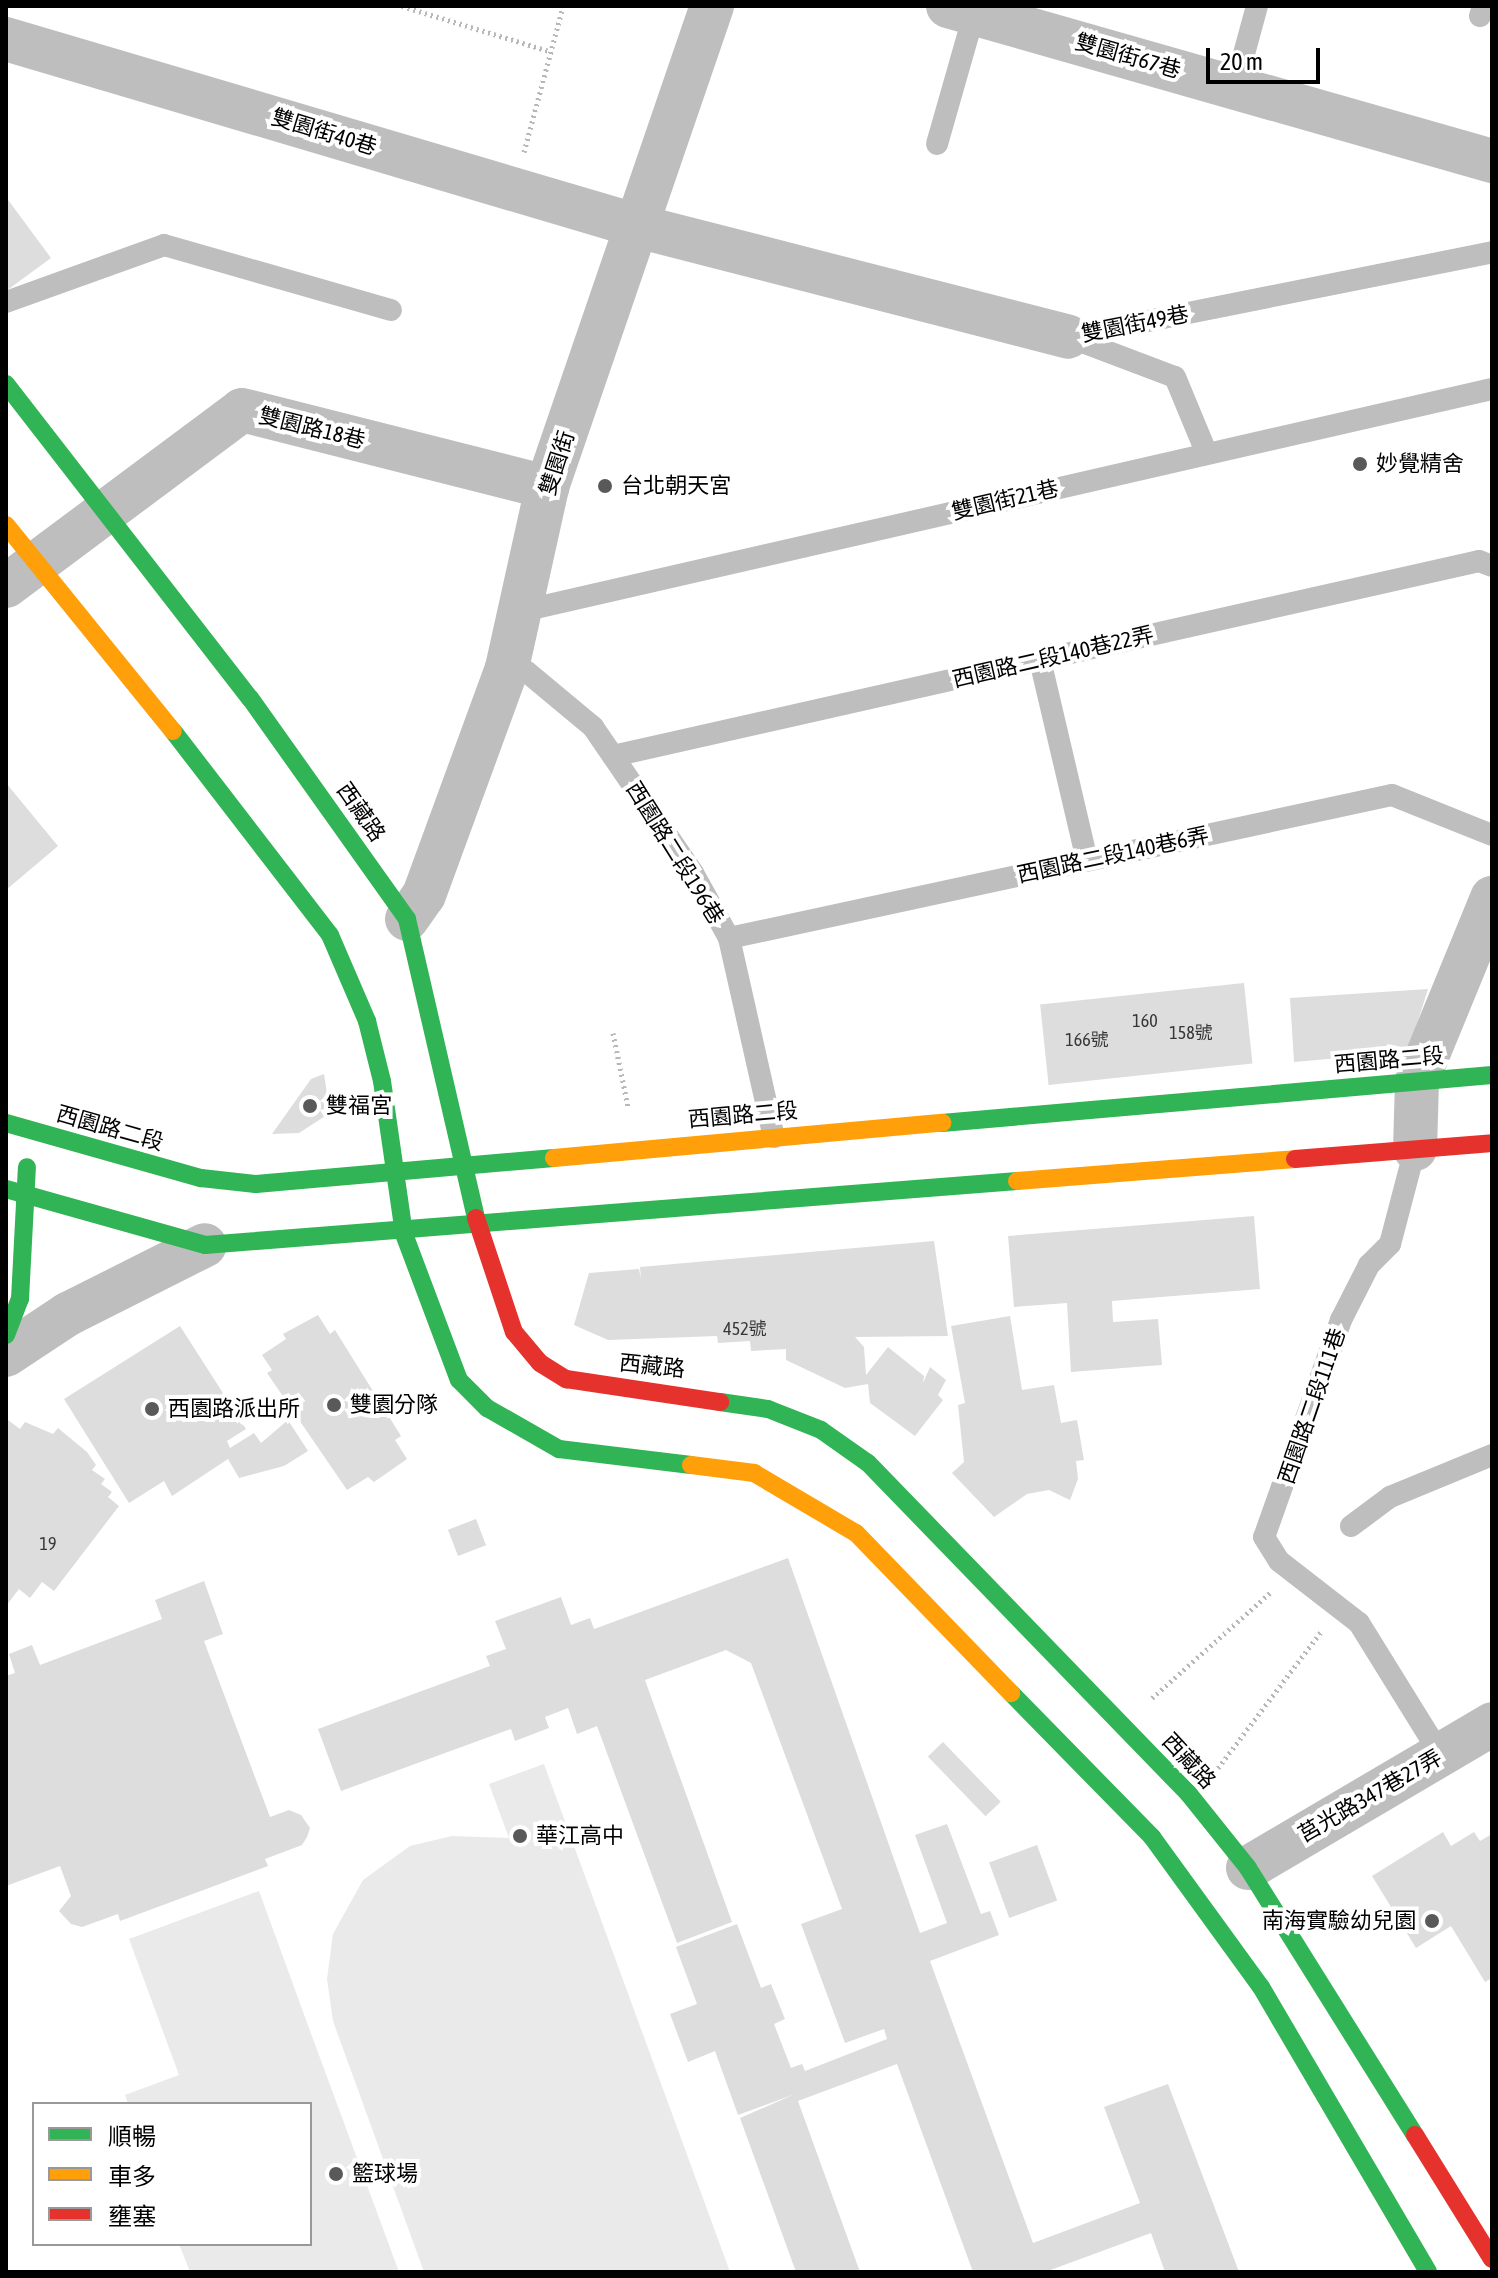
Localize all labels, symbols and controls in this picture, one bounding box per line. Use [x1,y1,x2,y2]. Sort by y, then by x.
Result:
street label: 雙園街67巷 [1072,28,1184,84]
scale bar [1210,32,1324,82]
text: 20 m [1220,48,1263,75]
street label: 雙園街40巷 [268,103,380,161]
street label: 雙園街49巷 [1079,301,1191,347]
street label: 雙園路18巷 [256,402,368,454]
street label: 雙園街 [534,428,580,498]
place label: 妙覺精舍 [1376,451,1464,477]
marker: 妙覺精舍 [1351,455,1369,473]
place label: 台北朝天宮 [621,473,731,499]
street label: 雙園街21巷 [949,475,1061,525]
marker: 台北朝天宮 [596,477,614,495]
street label: 西園路二段140巷22弄 [950,621,1156,693]
street label: 西藏路 [331,777,391,847]
street label: 西園路二段196巷 [621,777,729,929]
street label: 西園路二段140巷6弄 [1015,822,1211,888]
house number: 160 [1132,1010,1158,1032]
house number: 158號 [1169,1022,1213,1044]
house number: 166號 [1065,1029,1109,1051]
street label: 西園路二段 [1333,1042,1445,1078]
place label: 雙福宮 [326,1093,392,1119]
marker: 雙福宮 [301,1097,319,1115]
street label: 西園路二段 [687,1097,799,1133]
street label: 西園路二段 [53,1100,167,1156]
house number: 452號 [723,1318,767,1340]
street label: 西園路二段111巷 [1273,1325,1351,1487]
street label: 西藏路 [618,1349,686,1383]
place label: 雙園分隊 [350,1392,438,1418]
place label: 西園路派出所 [168,1396,300,1422]
marker: 雙園分隊 [325,1396,343,1414]
marker: 西園路派出所 [143,1400,161,1418]
house number: 19 [40,1533,56,1555]
street label: 西藏路 [1157,1728,1221,1794]
street label: 莒光路347巷27弄 [1293,1744,1447,1848]
place label: 華江高中 [536,1823,624,1849]
marker: 華江高中 [511,1827,529,1845]
place label: 南海實驗幼兒園 [1262,1908,1416,1934]
marker: 南海實驗幼兒園 [1423,1912,1441,1930]
legend [32,2102,312,2246]
text: 順暢 [108,2123,156,2150]
place label: 籃球場 [352,2161,418,2187]
text: 車多 [108,2163,156,2190]
marker: 籃球場 [327,2165,345,2183]
text: 壅塞 [108,2203,156,2230]

